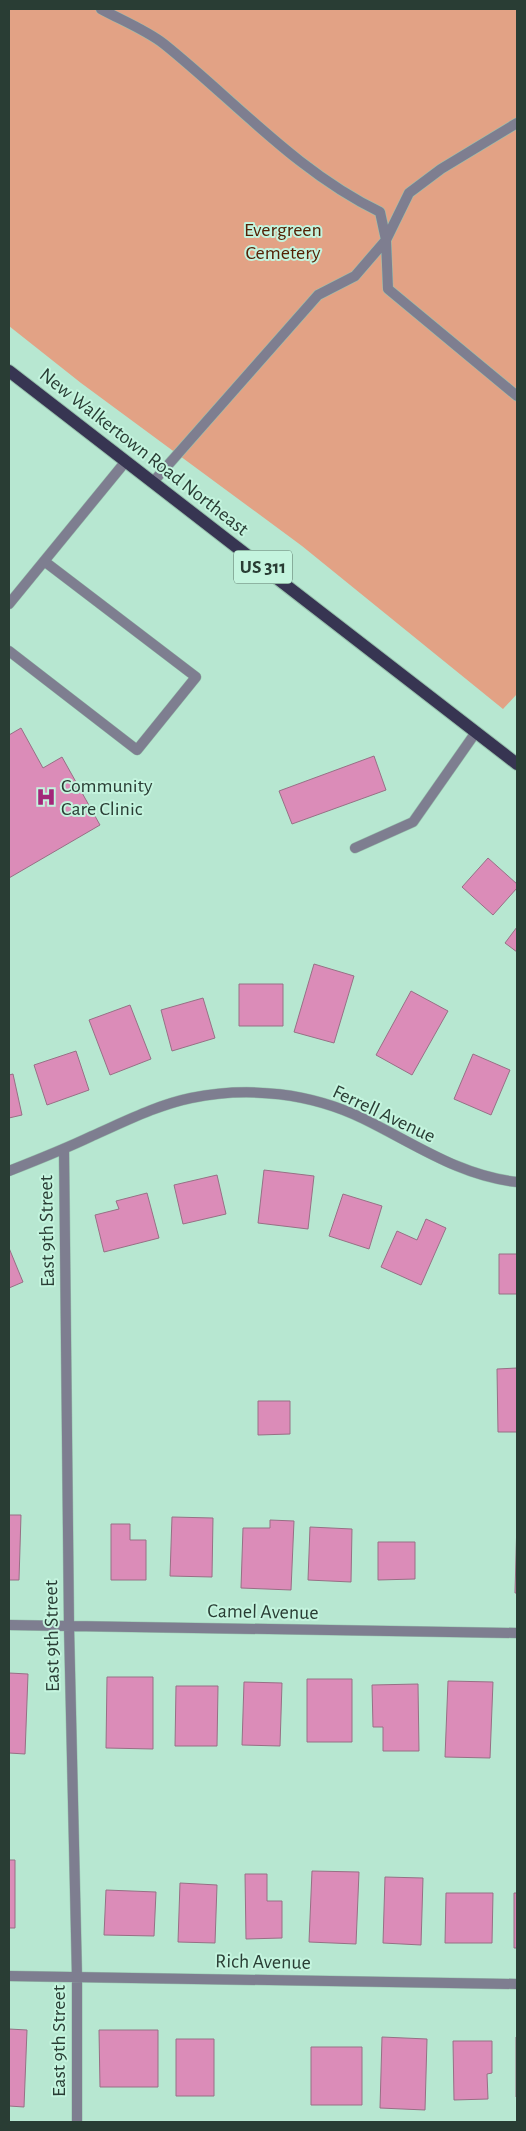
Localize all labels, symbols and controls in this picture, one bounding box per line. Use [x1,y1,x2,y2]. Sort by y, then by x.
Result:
park label: Evergreen Cemetery [244,220,322,263]
street label: New Walkertown Road Northeast [36,364,253,540]
road number: US 311 [234,550,292,584]
place label: Community Care Clinic [61,776,153,819]
hospital icon: Community Care Clinic [35,786,57,808]
street label: Ferrell Avenue [330,1082,438,1146]
street label: East 9th Street [36,1174,58,1287]
street label: East 9th Street [41,1579,63,1692]
street label: Camel Avenue [207,1601,319,1623]
street label: Rich Avenue [215,1951,311,1973]
street label: East 9th Street [49,1984,69,2097]

